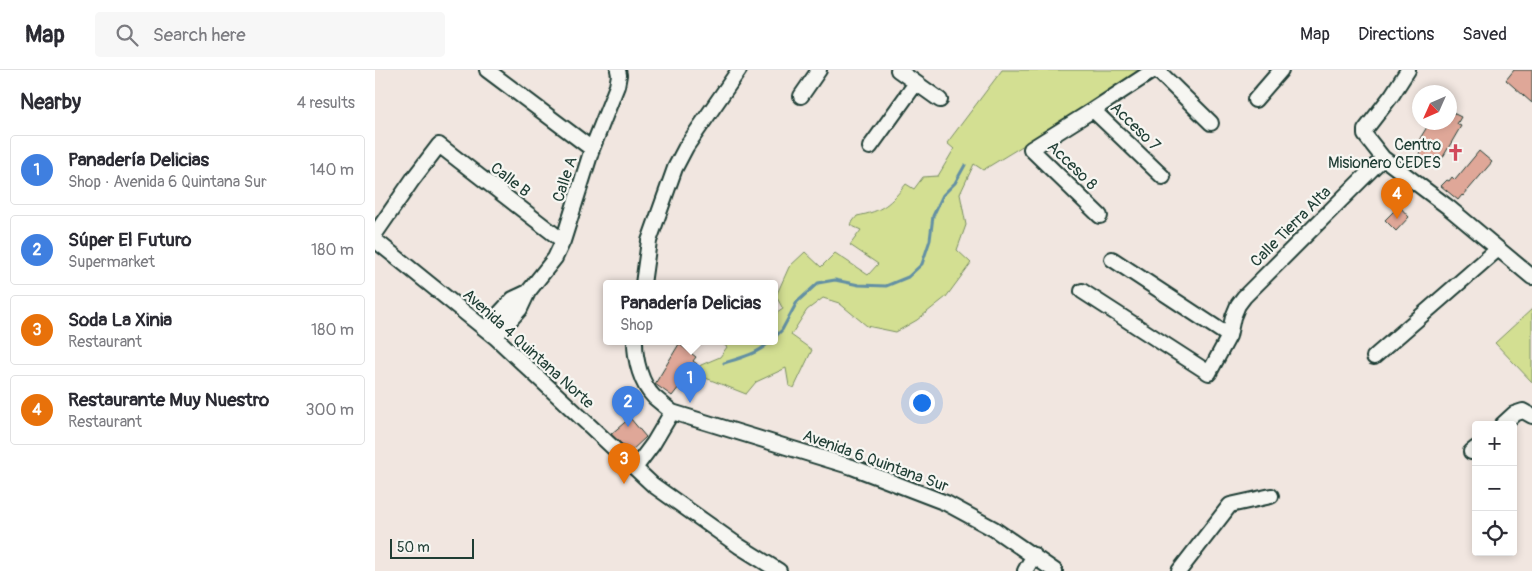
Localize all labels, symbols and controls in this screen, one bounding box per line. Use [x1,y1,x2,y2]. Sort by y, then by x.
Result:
search box [95,12,445,57]
text: Map [25,20,65,49]
icon: search [113,21,141,49]
text: Search here [153,23,246,47]
text: Map [1300,23,1330,46]
text: Directions [1358,23,1434,46]
text: Saved [1462,23,1507,46]
north arrow [1412,85,1457,130]
text: Nearby [20,89,81,116]
text: 4 results [297,93,355,113]
street label: Acceso 7 [1106,98,1165,156]
place label: Centro Misionero CEDES [1328,135,1441,173]
street label: Acceso 8 [1043,137,1101,194]
church icon: Centro Misionero CEDES [1445,143,1465,163]
text: Panadería Delicias [68,148,209,172]
street label: Calle A [548,154,582,205]
street label: Calle B [486,158,534,202]
text: 1 [34,160,40,180]
text: 140 m [310,160,354,180]
text: Shop · Avenida 6 Quintana Sur [68,172,267,192]
pin: 4 [1381,178,1413,219]
street label: Calle Tierra Alta [1246,182,1335,271]
text: Súper El Futuro [68,228,192,252]
text: 2 [33,240,41,260]
text: 180 m [311,240,354,260]
text: Supermarket [68,252,155,272]
popup [603,280,778,345]
street label: Avenida 4 Quintana Norte [459,284,598,413]
text: Panadería Delicias [620,291,761,315]
text: Soda La Xinia [68,308,172,332]
text: Shop [620,315,653,335]
text: 3 [33,320,41,340]
text: 180 m [311,320,354,340]
text: Restaurant [68,332,142,352]
pin: 1 [674,362,706,403]
pin: 2 [612,386,644,427]
text: Restaurante Muy Nuestro [68,388,269,412]
your location [909,390,935,416]
text: 4 [32,400,42,420]
text: 300 m [306,400,354,420]
text: Restaurant [68,412,142,432]
map controls [1472,421,1517,556]
button: + [1472,421,1517,466]
street label: Avenida 6 Quintana Sur [800,425,951,497]
pin: 3 [608,443,640,484]
button: − [1472,466,1517,511]
button: locate [1472,511,1517,556]
scale bar [390,536,474,559]
text: 50 m [397,539,430,556]

